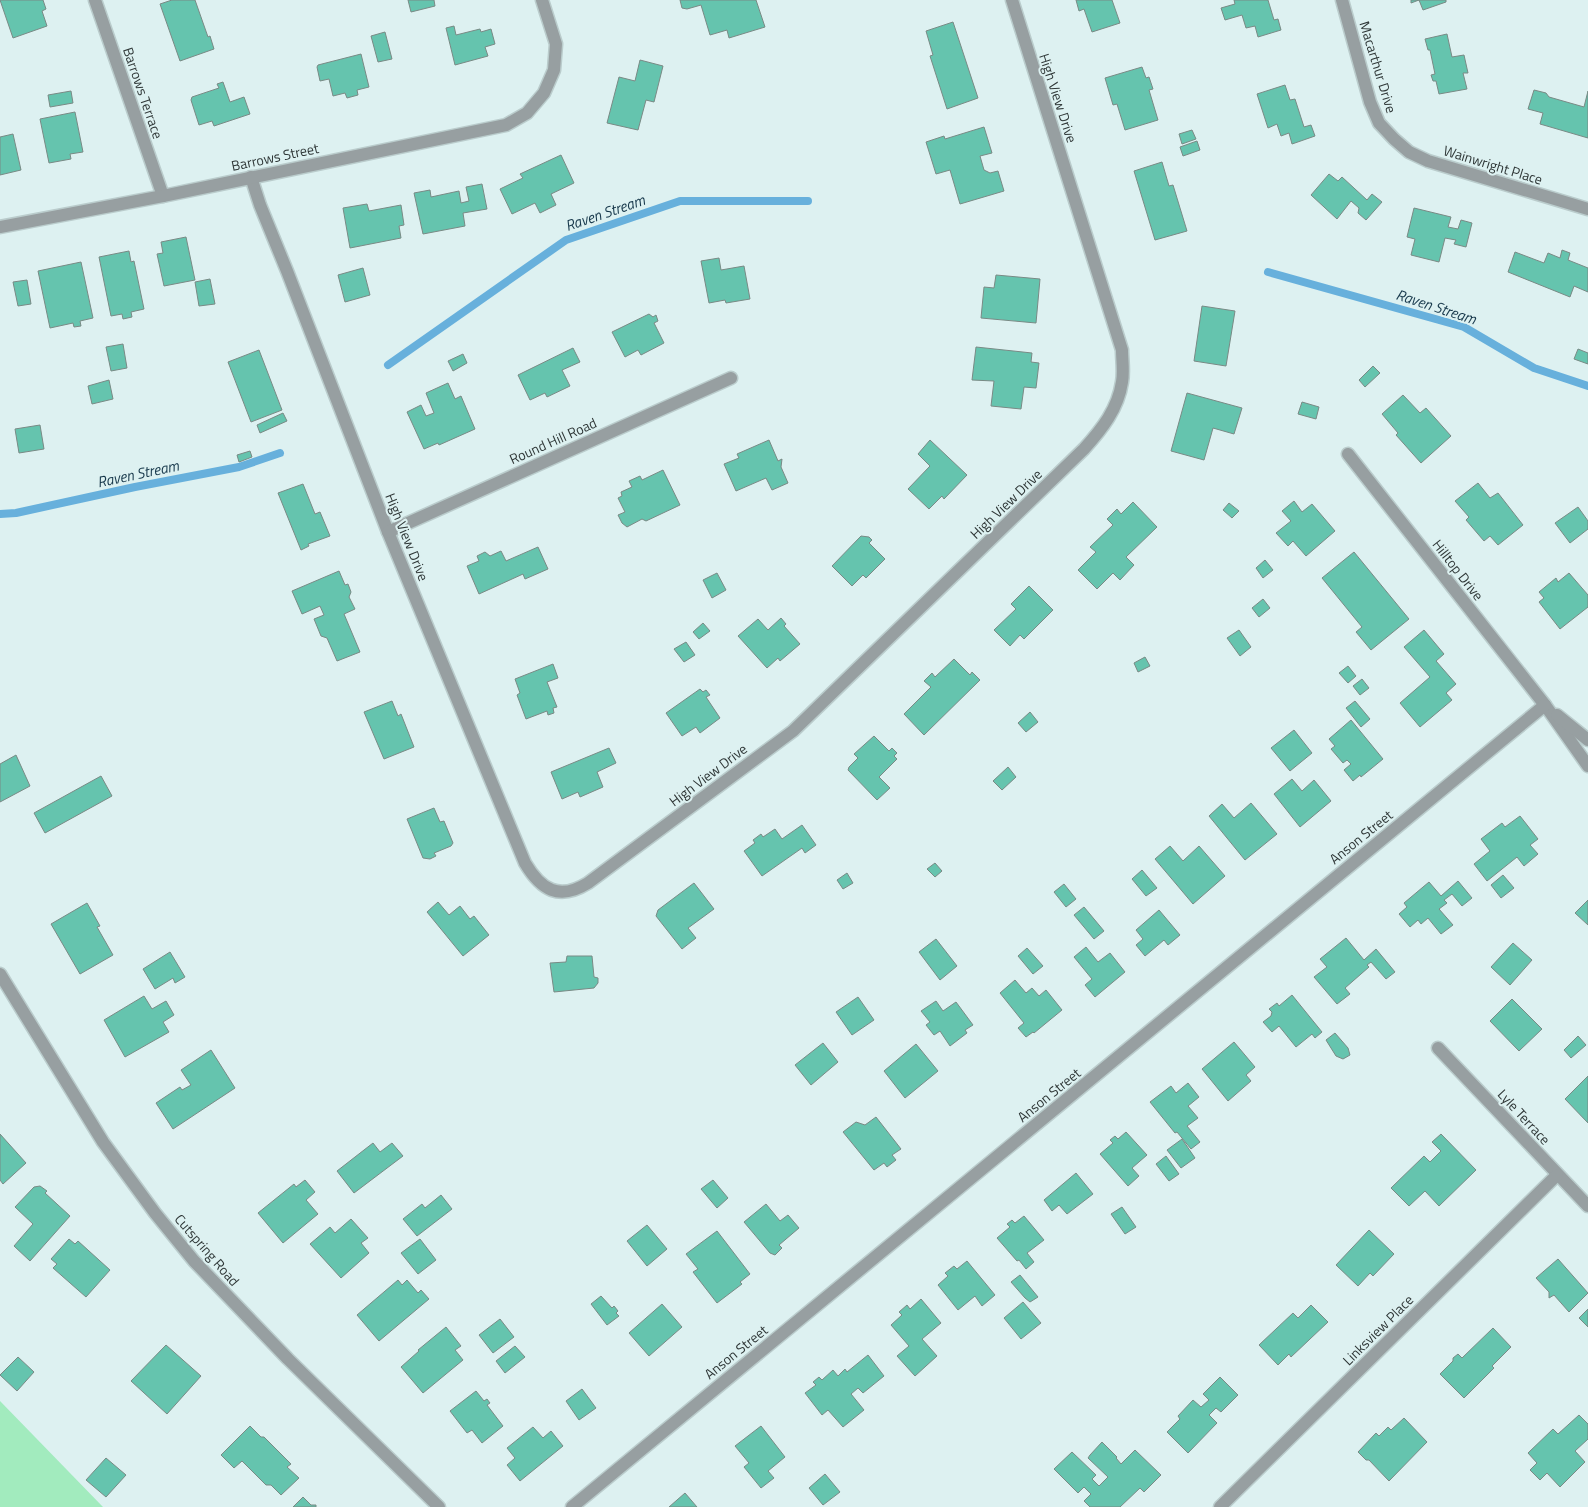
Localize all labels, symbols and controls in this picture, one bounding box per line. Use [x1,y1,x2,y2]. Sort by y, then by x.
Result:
street label: Macarthur Drive [1355,18,1402,115]
street label: Barrows Terrace [118,44,169,141]
street label: High View Drive [1034,50,1083,145]
street label: Barrows Street [229,137,321,176]
street label: Wainwright Place [1441,139,1545,190]
water label: Raven Stream [562,188,648,237]
water label: Raven Stream [1393,283,1480,330]
street label: Round Hill Road [506,412,600,469]
water label: Raven Stream [95,454,181,493]
street label: High View Drive [965,464,1046,543]
street label: High View Drive [380,490,435,584]
street label: Hilltop Drive [1428,535,1489,605]
street label: High View Drive [664,738,751,811]
street label: Anson Street [1324,804,1397,869]
street label: Anson Street [1012,1062,1085,1127]
street label: Lyle Terrace [1493,1084,1556,1149]
street label: Cutspring Road [170,1209,245,1290]
street label: Linksview Place [1337,1289,1418,1370]
street label: Anson Street [699,1319,772,1384]

